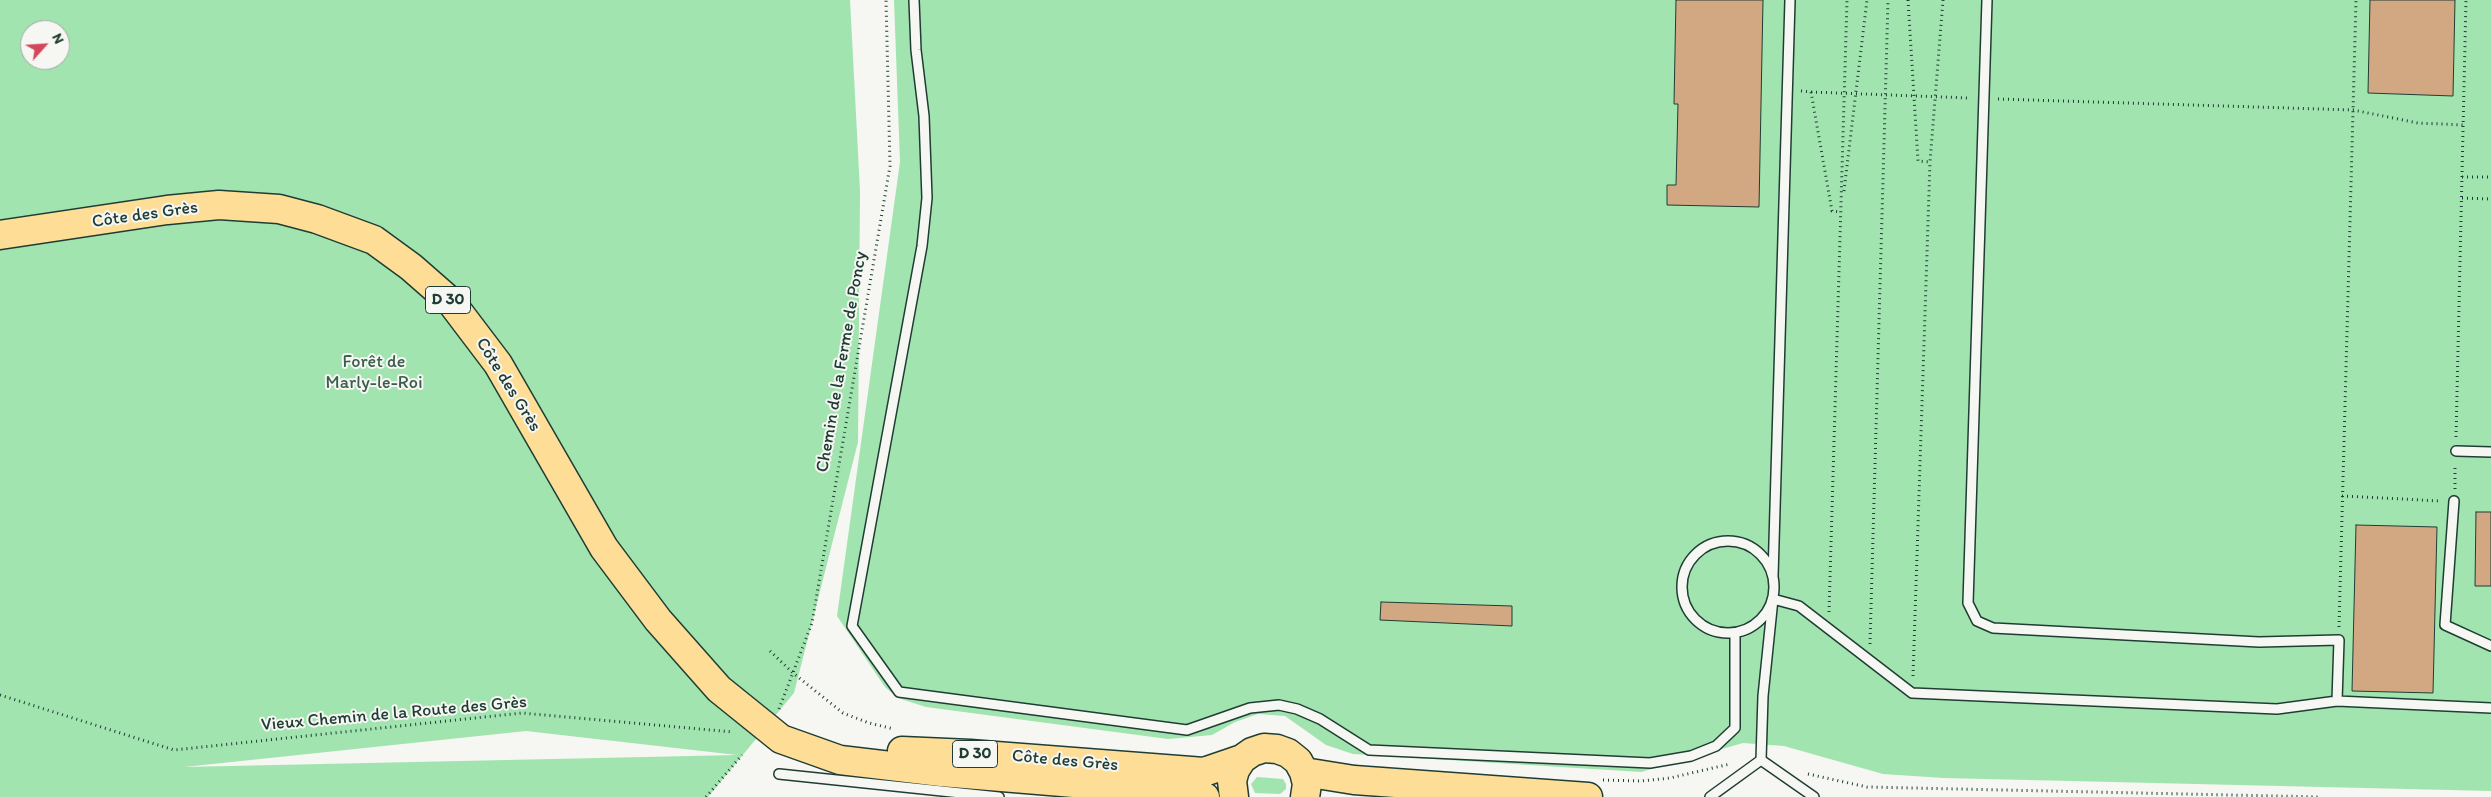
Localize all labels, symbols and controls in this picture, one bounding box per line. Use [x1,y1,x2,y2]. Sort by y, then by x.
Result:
north arrow [20,20,70,70]
text: N [48,31,68,47]
street label: Côte des Grès [91,197,199,233]
street label: Chemin de la Ferme de Poncy [812,250,872,474]
road number: D 30 [426,286,470,314]
street label: Côte des Grès [471,334,545,436]
park label: Forêt de Marly-le-Roi [326,351,422,394]
street label: Vieux Chemin de la Route des Grès [260,692,528,736]
road number: D 30 [952,741,998,768]
street label: Côte des Grès [1011,746,1119,776]

